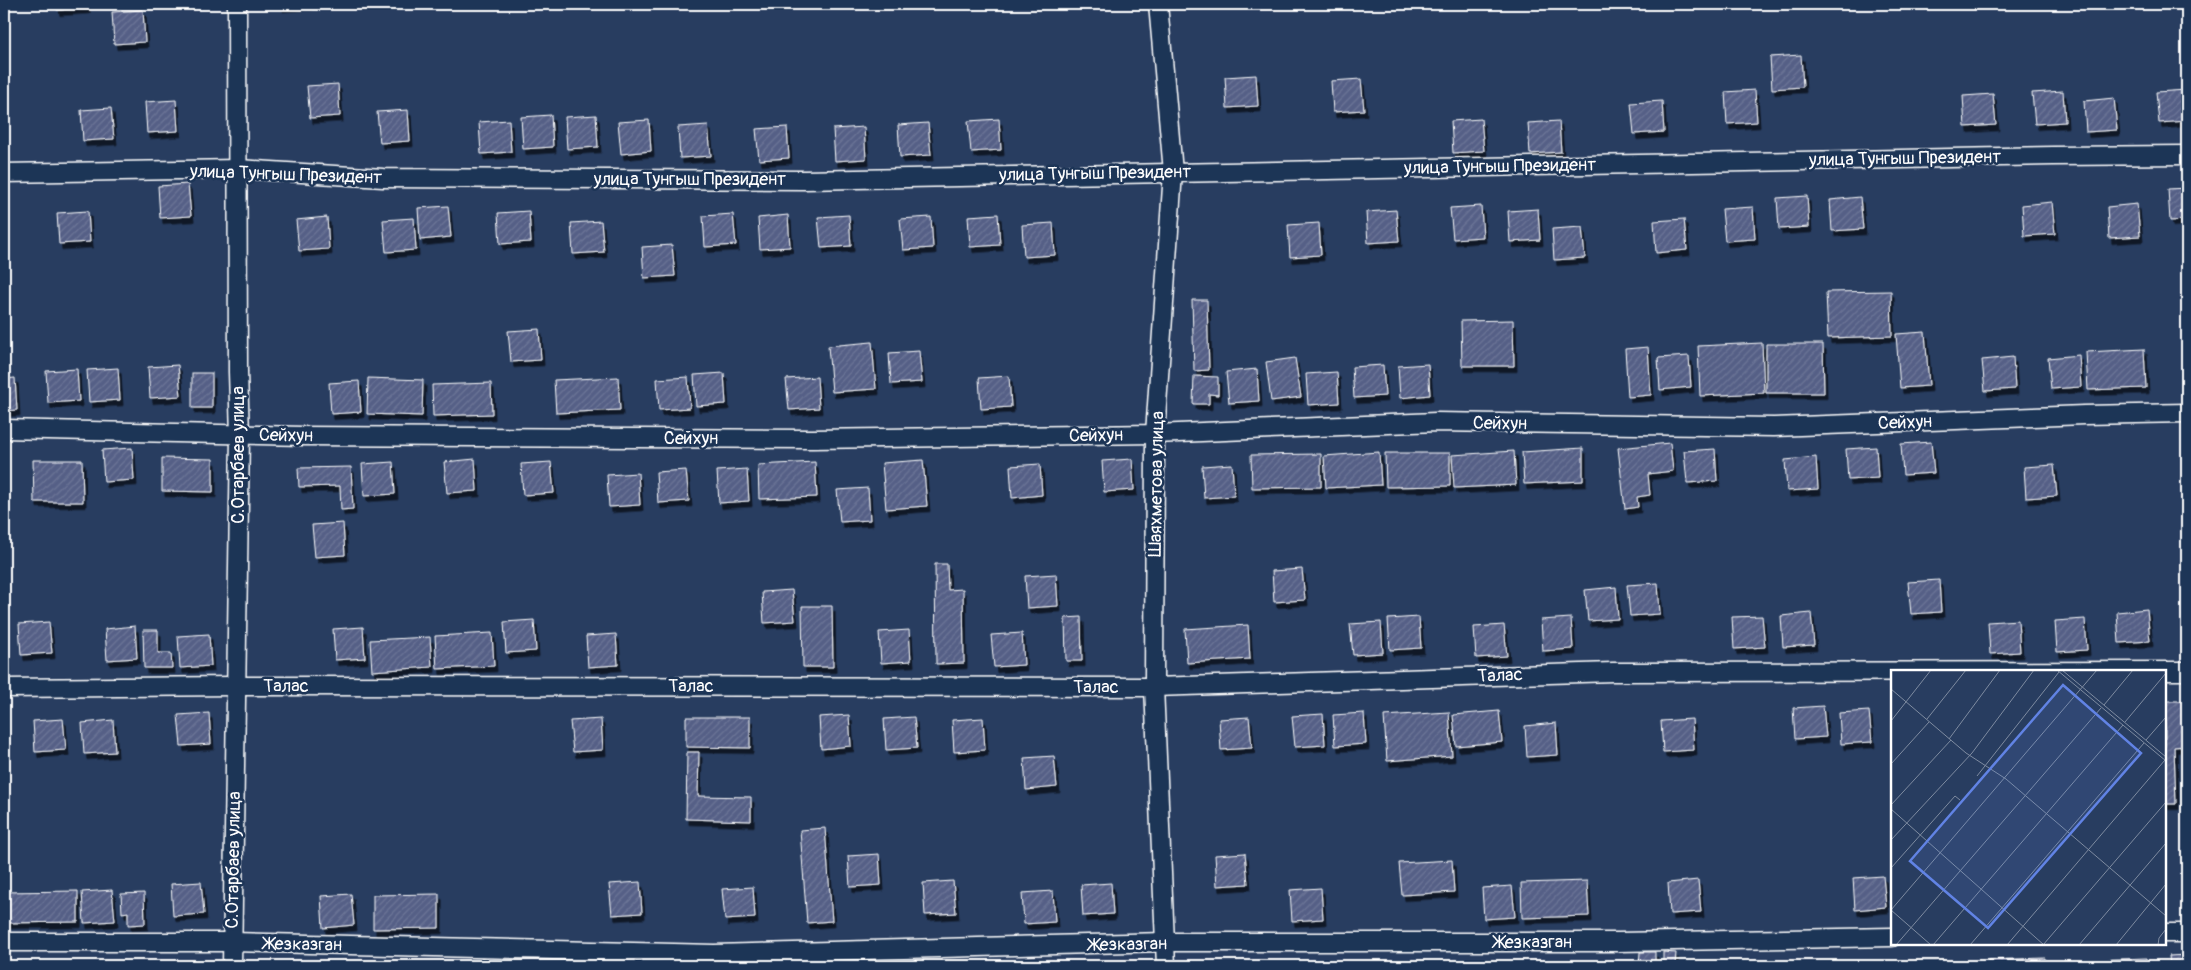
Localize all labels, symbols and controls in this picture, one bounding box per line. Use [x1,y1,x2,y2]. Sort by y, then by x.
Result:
street label: улица Тунгыш Президент [1808,145,2001,172]
street label: улица Тунгыш Президент [1403,153,1596,180]
street label: улица Тунгыш Президент [188,160,382,189]
street label: улица Тунгыш Президент [998,160,1191,187]
street label: улица Тунгыш Президент [593,168,786,191]
street label: С.Отарбаев улица [227,386,250,524]
street label: Сейхун [1877,410,1933,435]
street label: Шаяхметова улица [1144,411,1169,557]
street label: Сейхун [1473,412,1527,435]
street label: Сейхун [259,424,313,447]
street label: Сейхун [1069,424,1123,447]
street label: Сейхун [664,427,718,450]
street label: Талас [1477,663,1523,688]
inset map [1891,670,2166,945]
street label: Талас [263,675,309,698]
street label: Талас [668,675,714,698]
street label: Талас [1073,676,1119,699]
street label: С.Отарбаев улица [221,791,246,929]
street label: Жезказган [1491,931,1572,954]
street label: Жезказган [261,932,342,957]
street label: Жезказган [1086,932,1167,957]

